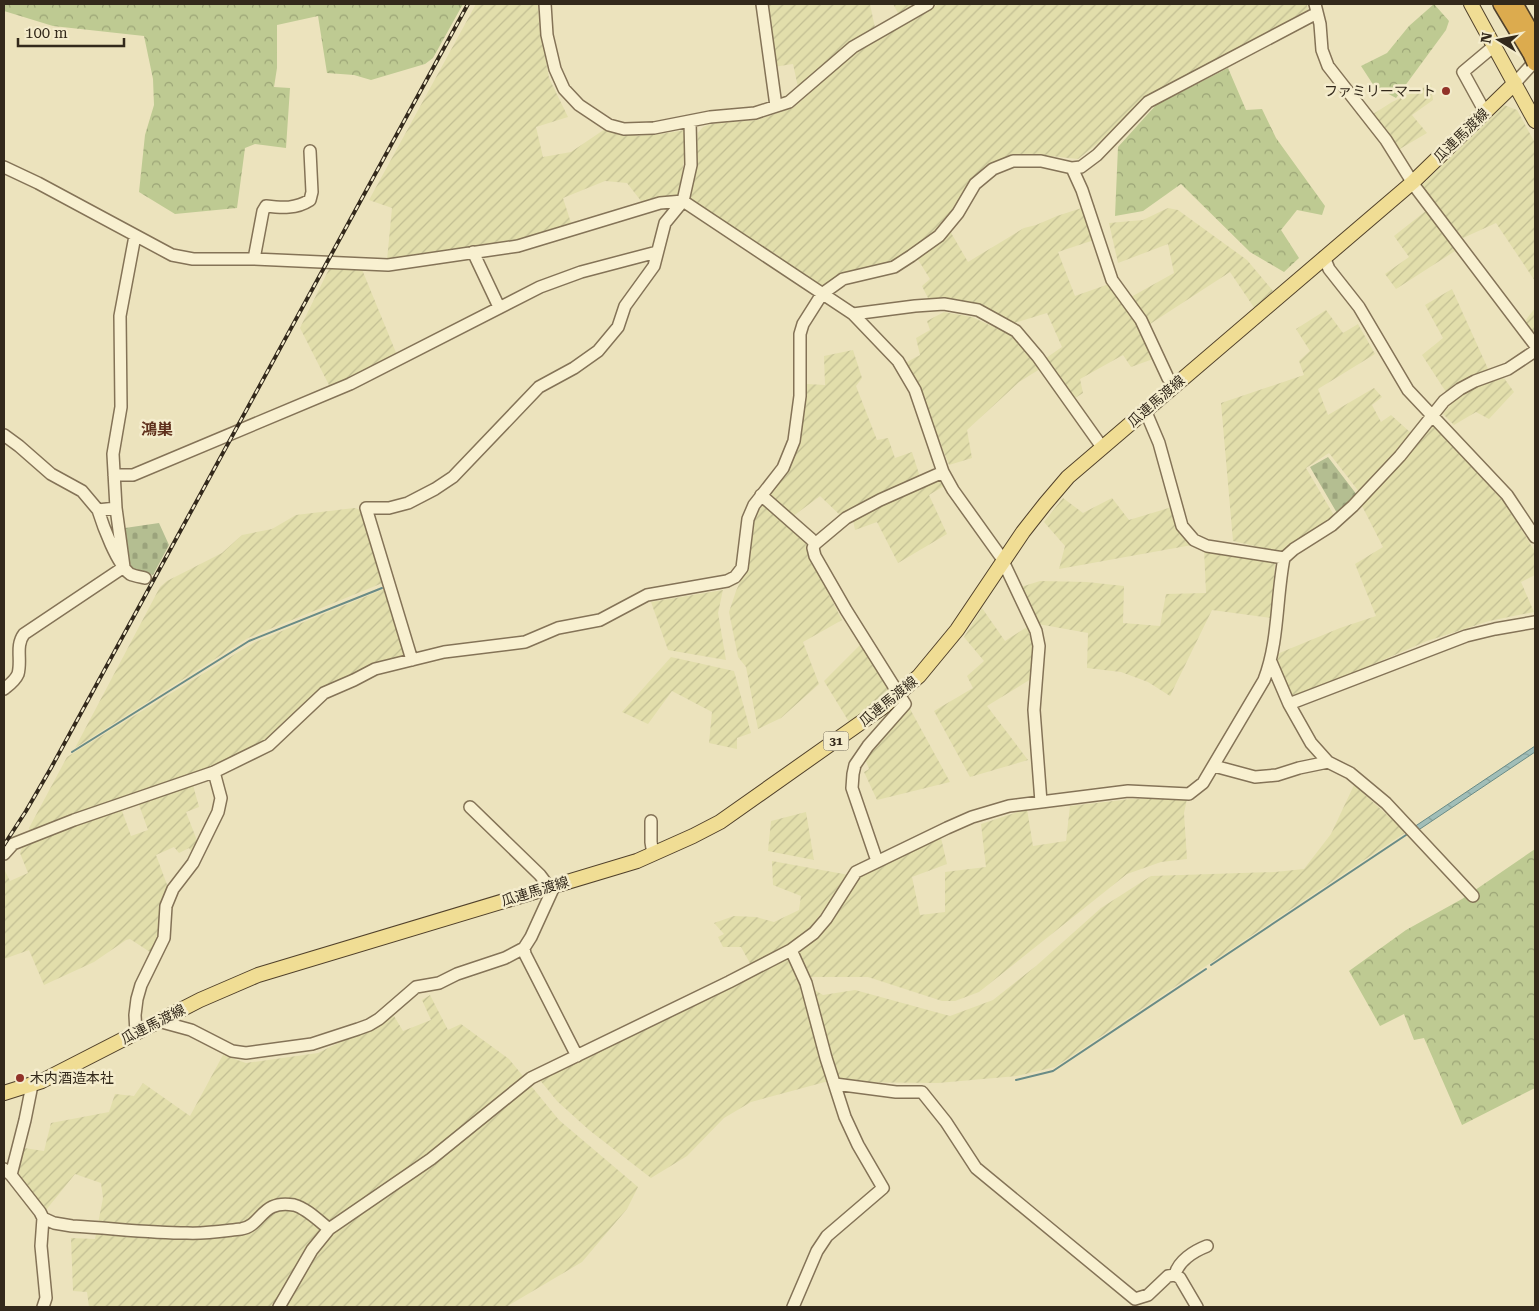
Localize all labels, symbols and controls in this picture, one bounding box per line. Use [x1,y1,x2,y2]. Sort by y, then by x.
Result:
scale bar [18,15,124,47]
north arrow [1474,15,1524,65]
text: 100 m [25,24,68,42]
text: N [1477,31,1495,44]
place label: ファミリーマート [1324,83,1436,99]
marker: ファミリーマート [1440,85,1452,97]
street label: 瓜連馬渡線 [1430,105,1492,165]
street label: 瓜連馬渡線 [1124,372,1188,430]
district label: 鴻巣 [141,420,173,439]
street label: 瓜連馬渡線 [856,673,920,729]
road number: 31 [824,731,848,750]
street label: 瓜連馬渡線 [499,873,571,909]
street label: 瓜連馬渡線 [118,1001,188,1047]
place label: 木内酒造本社 [30,1070,114,1086]
marker: 木内酒造本社 [14,1072,26,1084]

